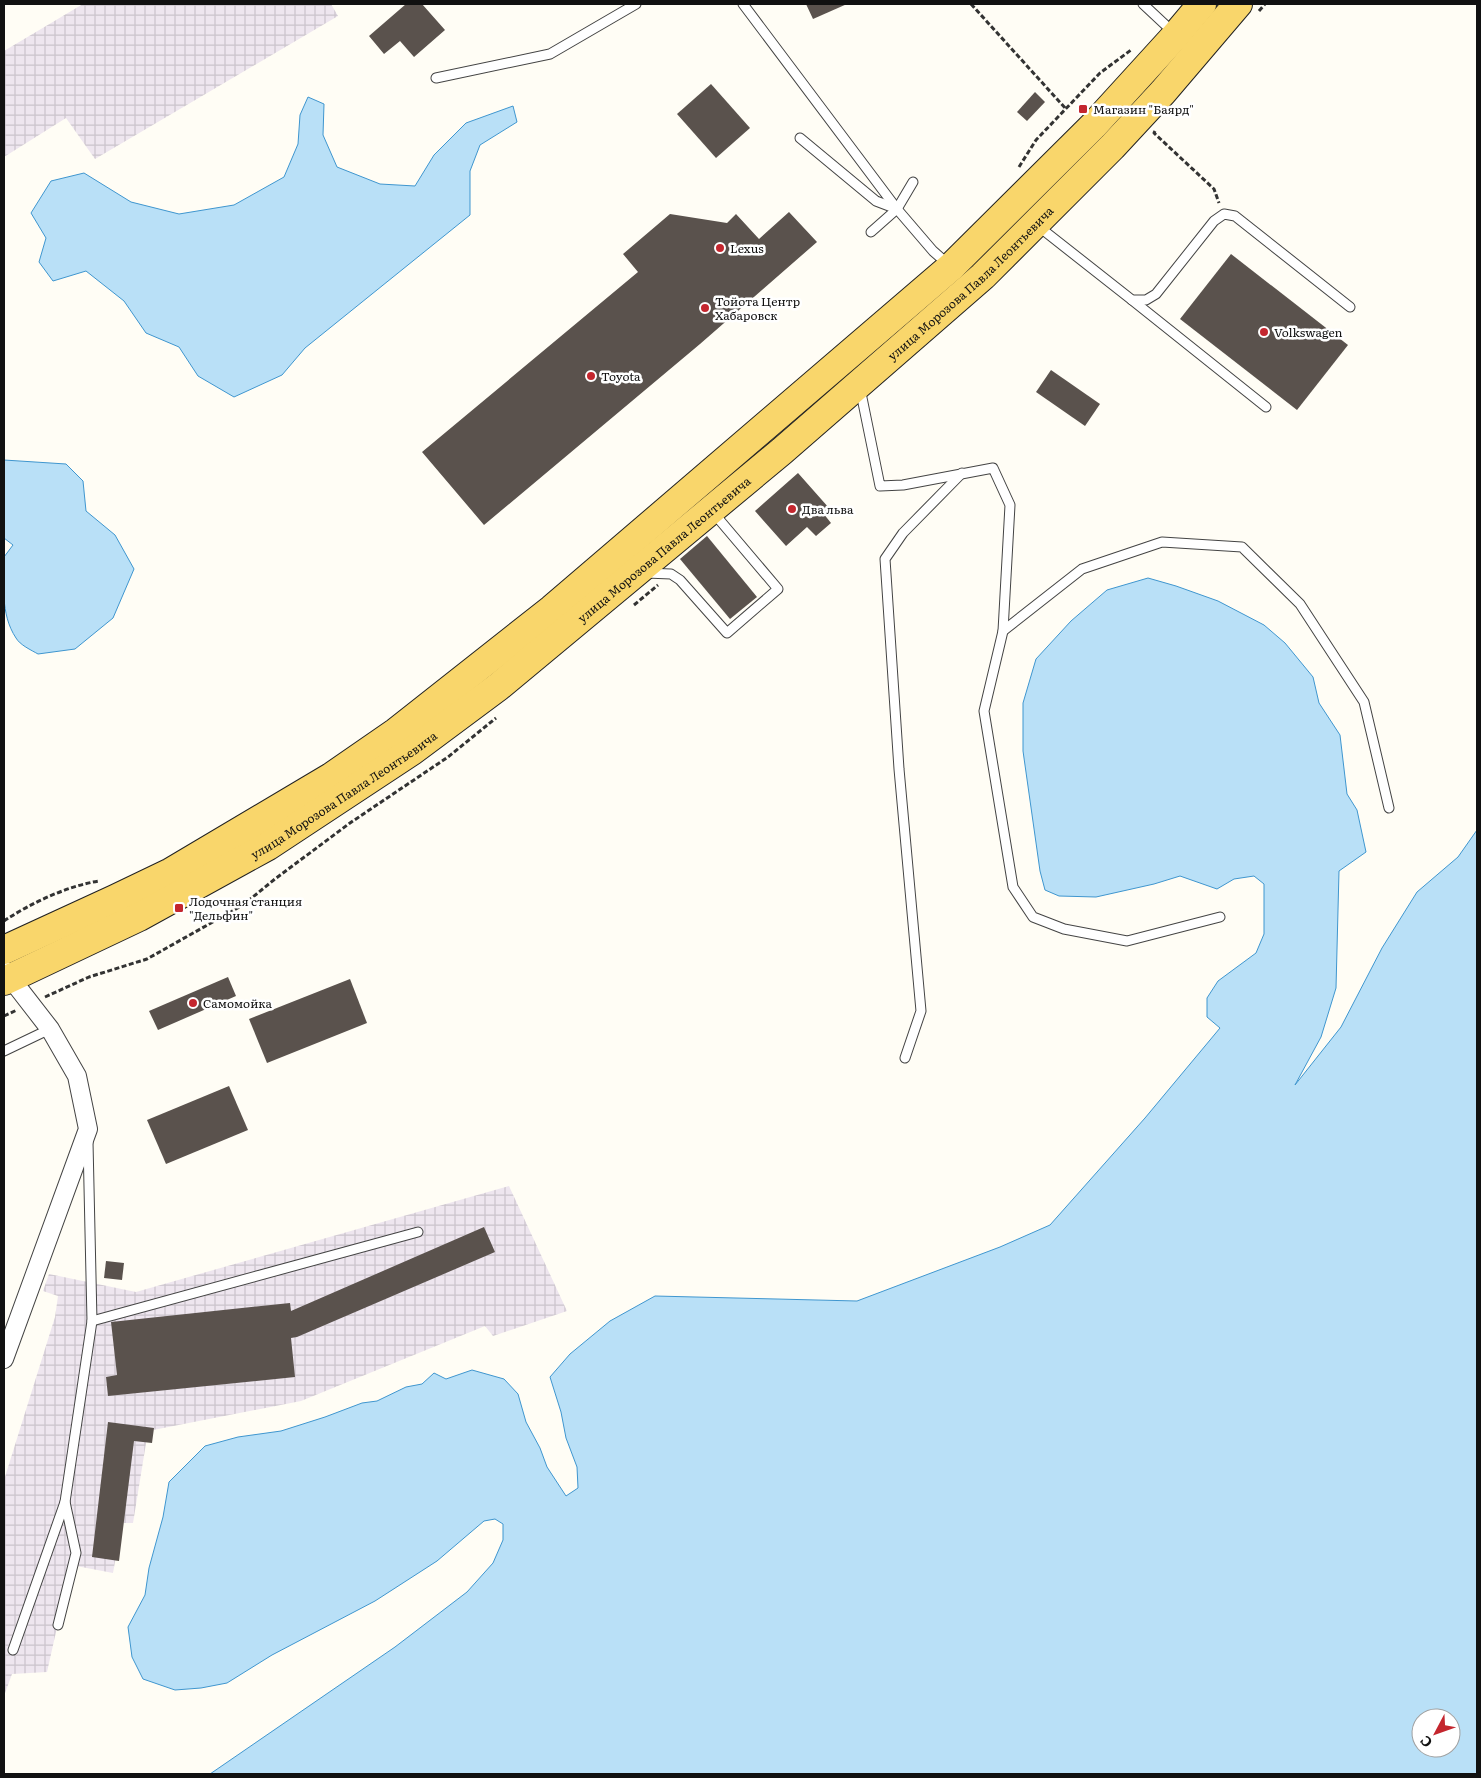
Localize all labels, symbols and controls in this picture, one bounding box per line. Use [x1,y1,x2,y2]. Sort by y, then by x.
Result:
place label: Магазин "Баярд" [1093,100,1194,118]
marker: Магазин "Баярд" [1077,103,1089,115]
street label: улица Морозова Павла Леонтьевича [883,201,1058,364]
place label: Lexus [730,239,764,257]
marker: Lexus [714,242,726,254]
place label: Тойота Центр Хабаровск [715,292,800,324]
marker: Тойота Центр Хабаровск [699,302,711,314]
place label: Volkswagen [1274,323,1343,341]
marker: Volkswagen [1258,326,1270,338]
place label: Toyota [601,367,641,385]
marker: Toyota [585,370,597,382]
street label: улица Морозова Павла Леонтьевича [573,472,755,626]
place label: Два льва [802,500,854,518]
marker: Два льва [786,503,798,515]
street label: улица Морозова Павла Леонтьевича [247,726,441,863]
place label: Лодочная станция "Дельфин" [189,892,302,924]
marker: Лодочная станция "Дельфин" [173,902,185,914]
place label: Самомойка [203,994,273,1012]
marker: Самомойка [187,997,199,1009]
north arrow [1411,1708,1461,1758]
text: С [1415,1732,1436,1753]

